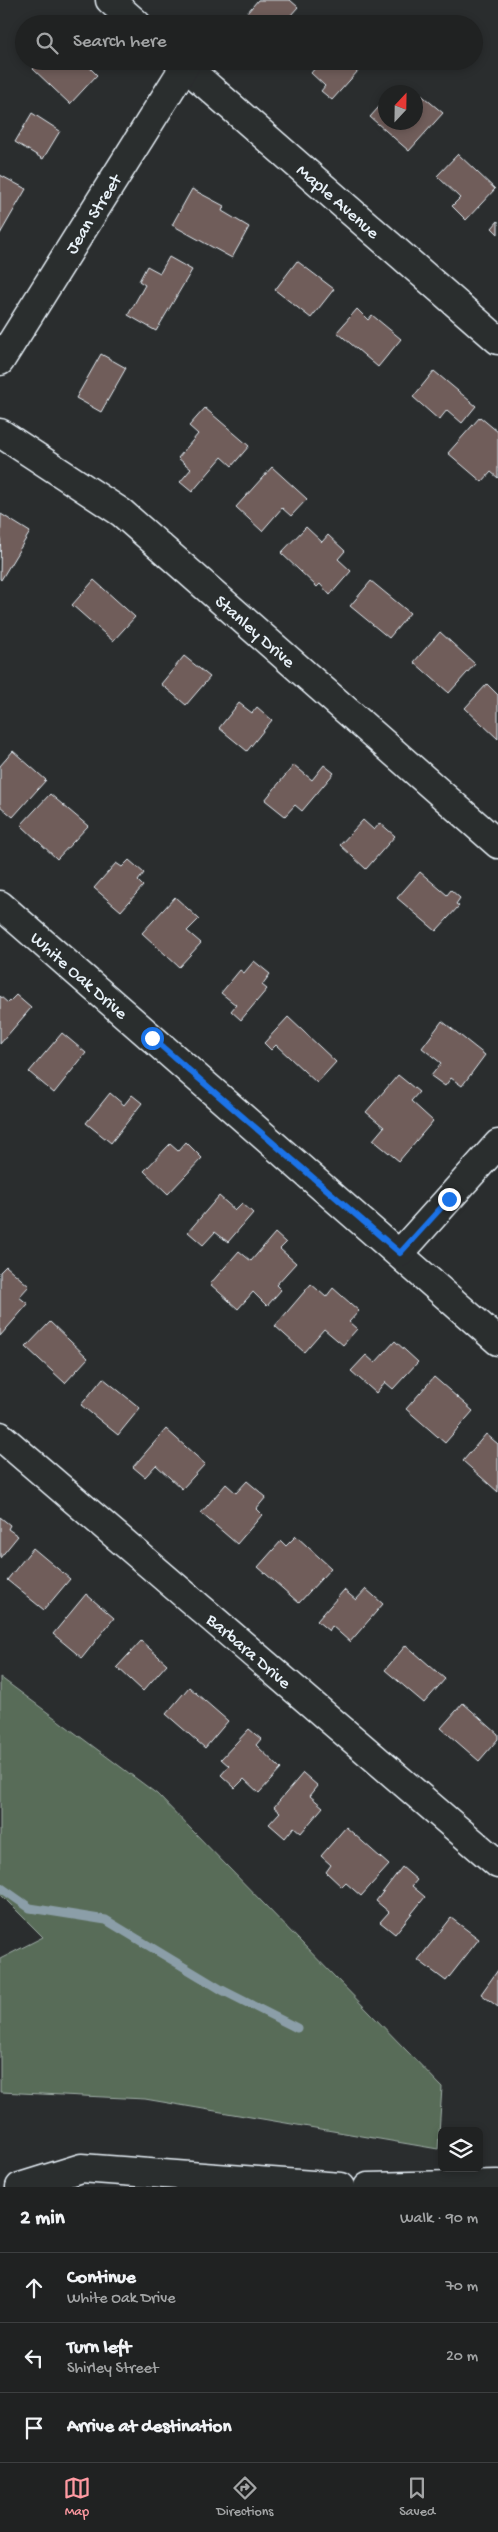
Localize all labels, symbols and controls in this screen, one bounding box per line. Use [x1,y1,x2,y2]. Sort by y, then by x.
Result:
search box [15,15,483,70]
icon: search [33,29,61,57]
text: Search here [73,31,167,54]
north arrow [378,85,423,130]
street label: Maple Avenue [291,161,383,245]
street label: Jean Street [62,170,128,259]
street label: Stanley Drive [210,592,299,674]
street label: White Oak Drive [25,929,132,1025]
route start [141,1027,164,1050]
route end [438,1188,461,1211]
street label: Barbara Drive [200,1610,295,1695]
map controls [438,2127,483,2172]
button: layers [438,2127,483,2172]
text: 2 min [20,2207,65,2232]
text: Walk · 90 m [400,2210,478,2229]
text: Continue [67,2267,136,2290]
icon: ahead [20,2274,48,2302]
text: 70 m [445,2278,478,2297]
text: White Oak Drive [67,2290,176,2309]
text: Turn left [67,2337,131,2360]
icon: left [20,2344,48,2372]
text: 20 m [446,2348,478,2367]
text: Shirley Street [67,2360,158,2379]
icon: arrive [20,2414,48,2442]
text: Arrive at destination [67,2416,231,2439]
tab: Map [63,2474,91,2521]
tab: Directions [217,2474,274,2521]
tab: Saved [399,2474,435,2521]

